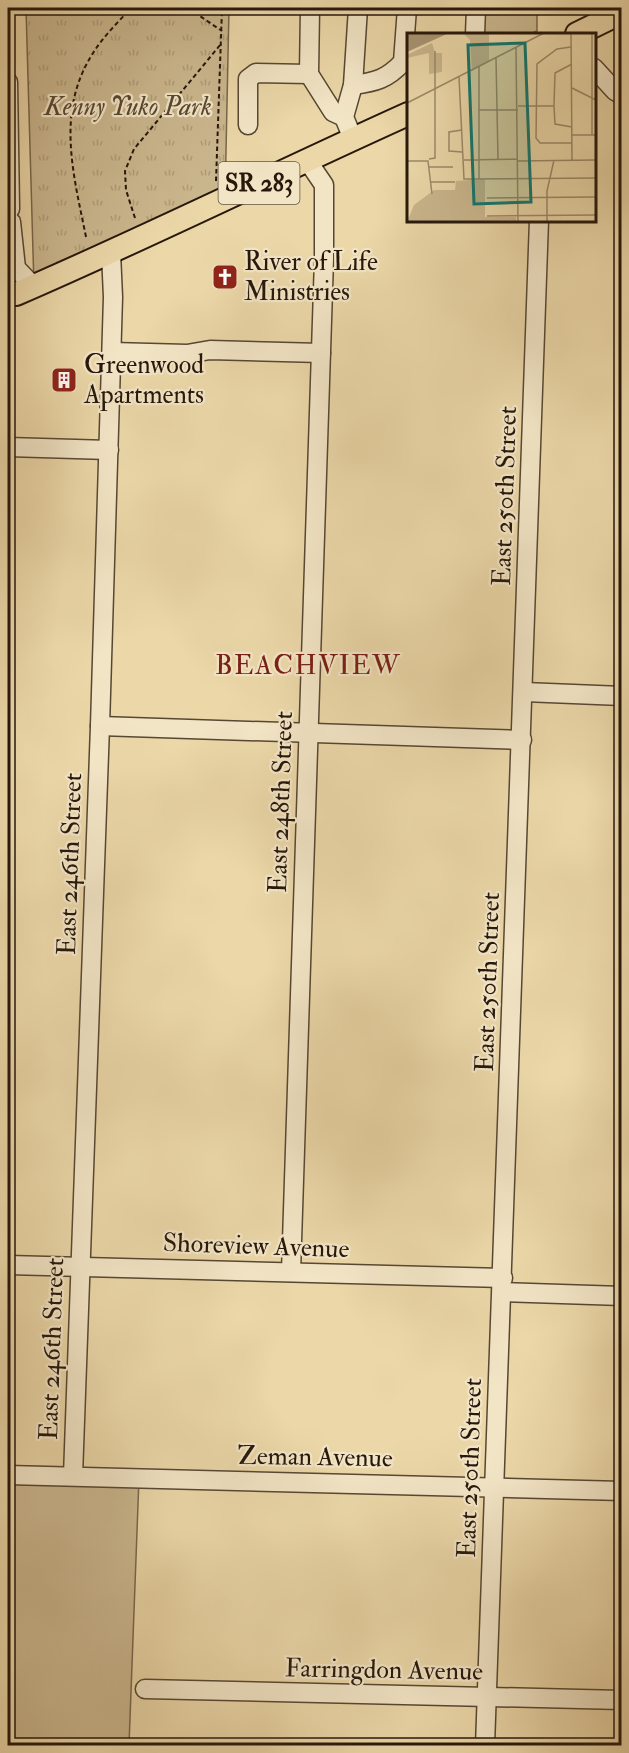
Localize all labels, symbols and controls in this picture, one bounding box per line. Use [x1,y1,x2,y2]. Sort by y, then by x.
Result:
inset map [407,33,596,222]
park label: Kenny Yuko Park [42,91,212,123]
road number: SR 283 [218,162,300,204]
place label: River of Life Ministries [244,246,378,308]
church icon: River of Life Ministries [210,262,240,292]
place label: Greenwood Apartments [83,349,204,412]
building icon: Greenwood Apartments [49,365,79,395]
street label: East 250th Street [486,405,524,587]
district label: BEACHVIEW [215,649,401,682]
street label: East 248th Street [262,711,300,893]
street label: East 246th Street [51,772,89,956]
street label: East 250th Street [469,891,507,1073]
street label: Shoreview Avenue [162,1227,350,1265]
street label: East 246th Street [33,1257,71,1441]
street label: East 250th Street [451,1377,489,1559]
street label: Zeman Avenue [237,1440,393,1474]
street label: Farringdon Avenue [285,1652,484,1688]

